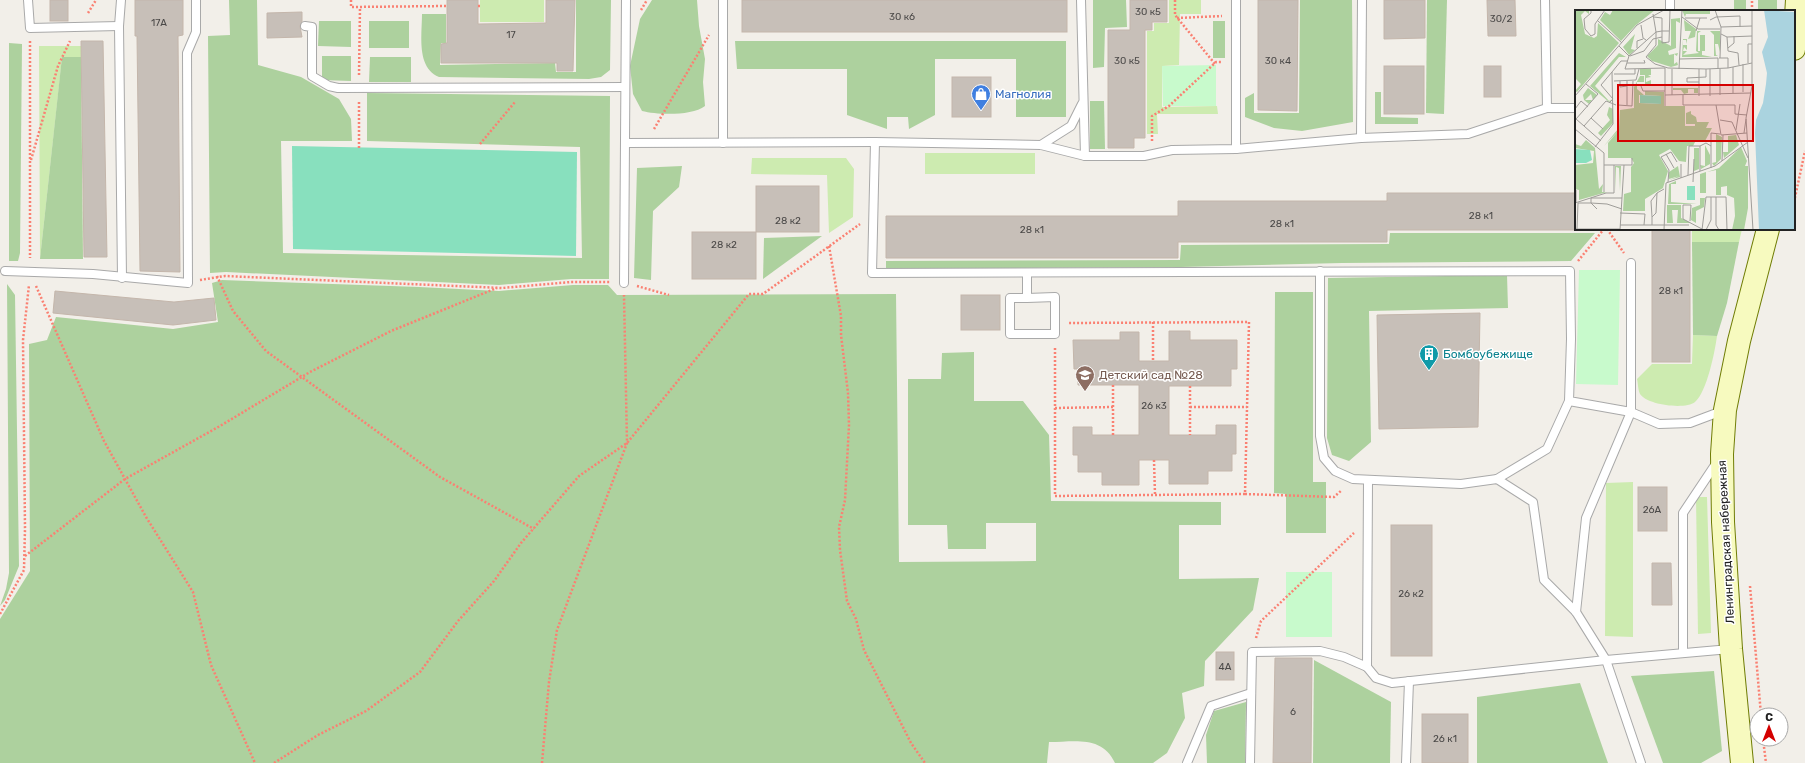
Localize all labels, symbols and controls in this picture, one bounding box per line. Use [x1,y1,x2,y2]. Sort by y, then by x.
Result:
house number: 30 к5 [1135,6,1161,18]
inset map [1575,10,1795,230]
house number: 30 к6 [889,11,915,23]
house number: 30/2 [1490,13,1512,25]
house number: 17А [151,17,167,29]
house number: 17 [506,29,516,41]
house number: 30 к5 [1114,55,1140,67]
house number: 30 к4 [1265,55,1291,67]
shop icon: Магнолия [970,83,992,111]
place label: Магнолия [995,87,1051,101]
house number: 28 к1 [1469,210,1493,222]
house number: 28 к2 [775,215,801,227]
house number: 28 к1 [1270,218,1294,230]
house number: 28 к1 [1020,224,1044,236]
house number: 28 к2 [711,239,737,251]
house number: 28 к1 [1659,285,1683,297]
building icon: Бомбоубежище [1418,343,1440,371]
place label: Бомбоубежище [1443,347,1533,361]
school or university icon: Детский сад №28 [1074,364,1096,392]
place label: Детский сад №28 [1099,368,1203,382]
house number: 26 к3 [1141,400,1167,412]
street label: Ленинградская набережная [1715,460,1737,624]
house number: 26А [1643,504,1662,516]
house number: 26 к2 [1398,588,1424,600]
house number: 4А [1219,661,1232,673]
house number: 6 [1290,706,1296,718]
north arrow [1749,707,1789,747]
text: С [1765,711,1773,724]
house number: 26 к1 [1433,733,1457,745]

